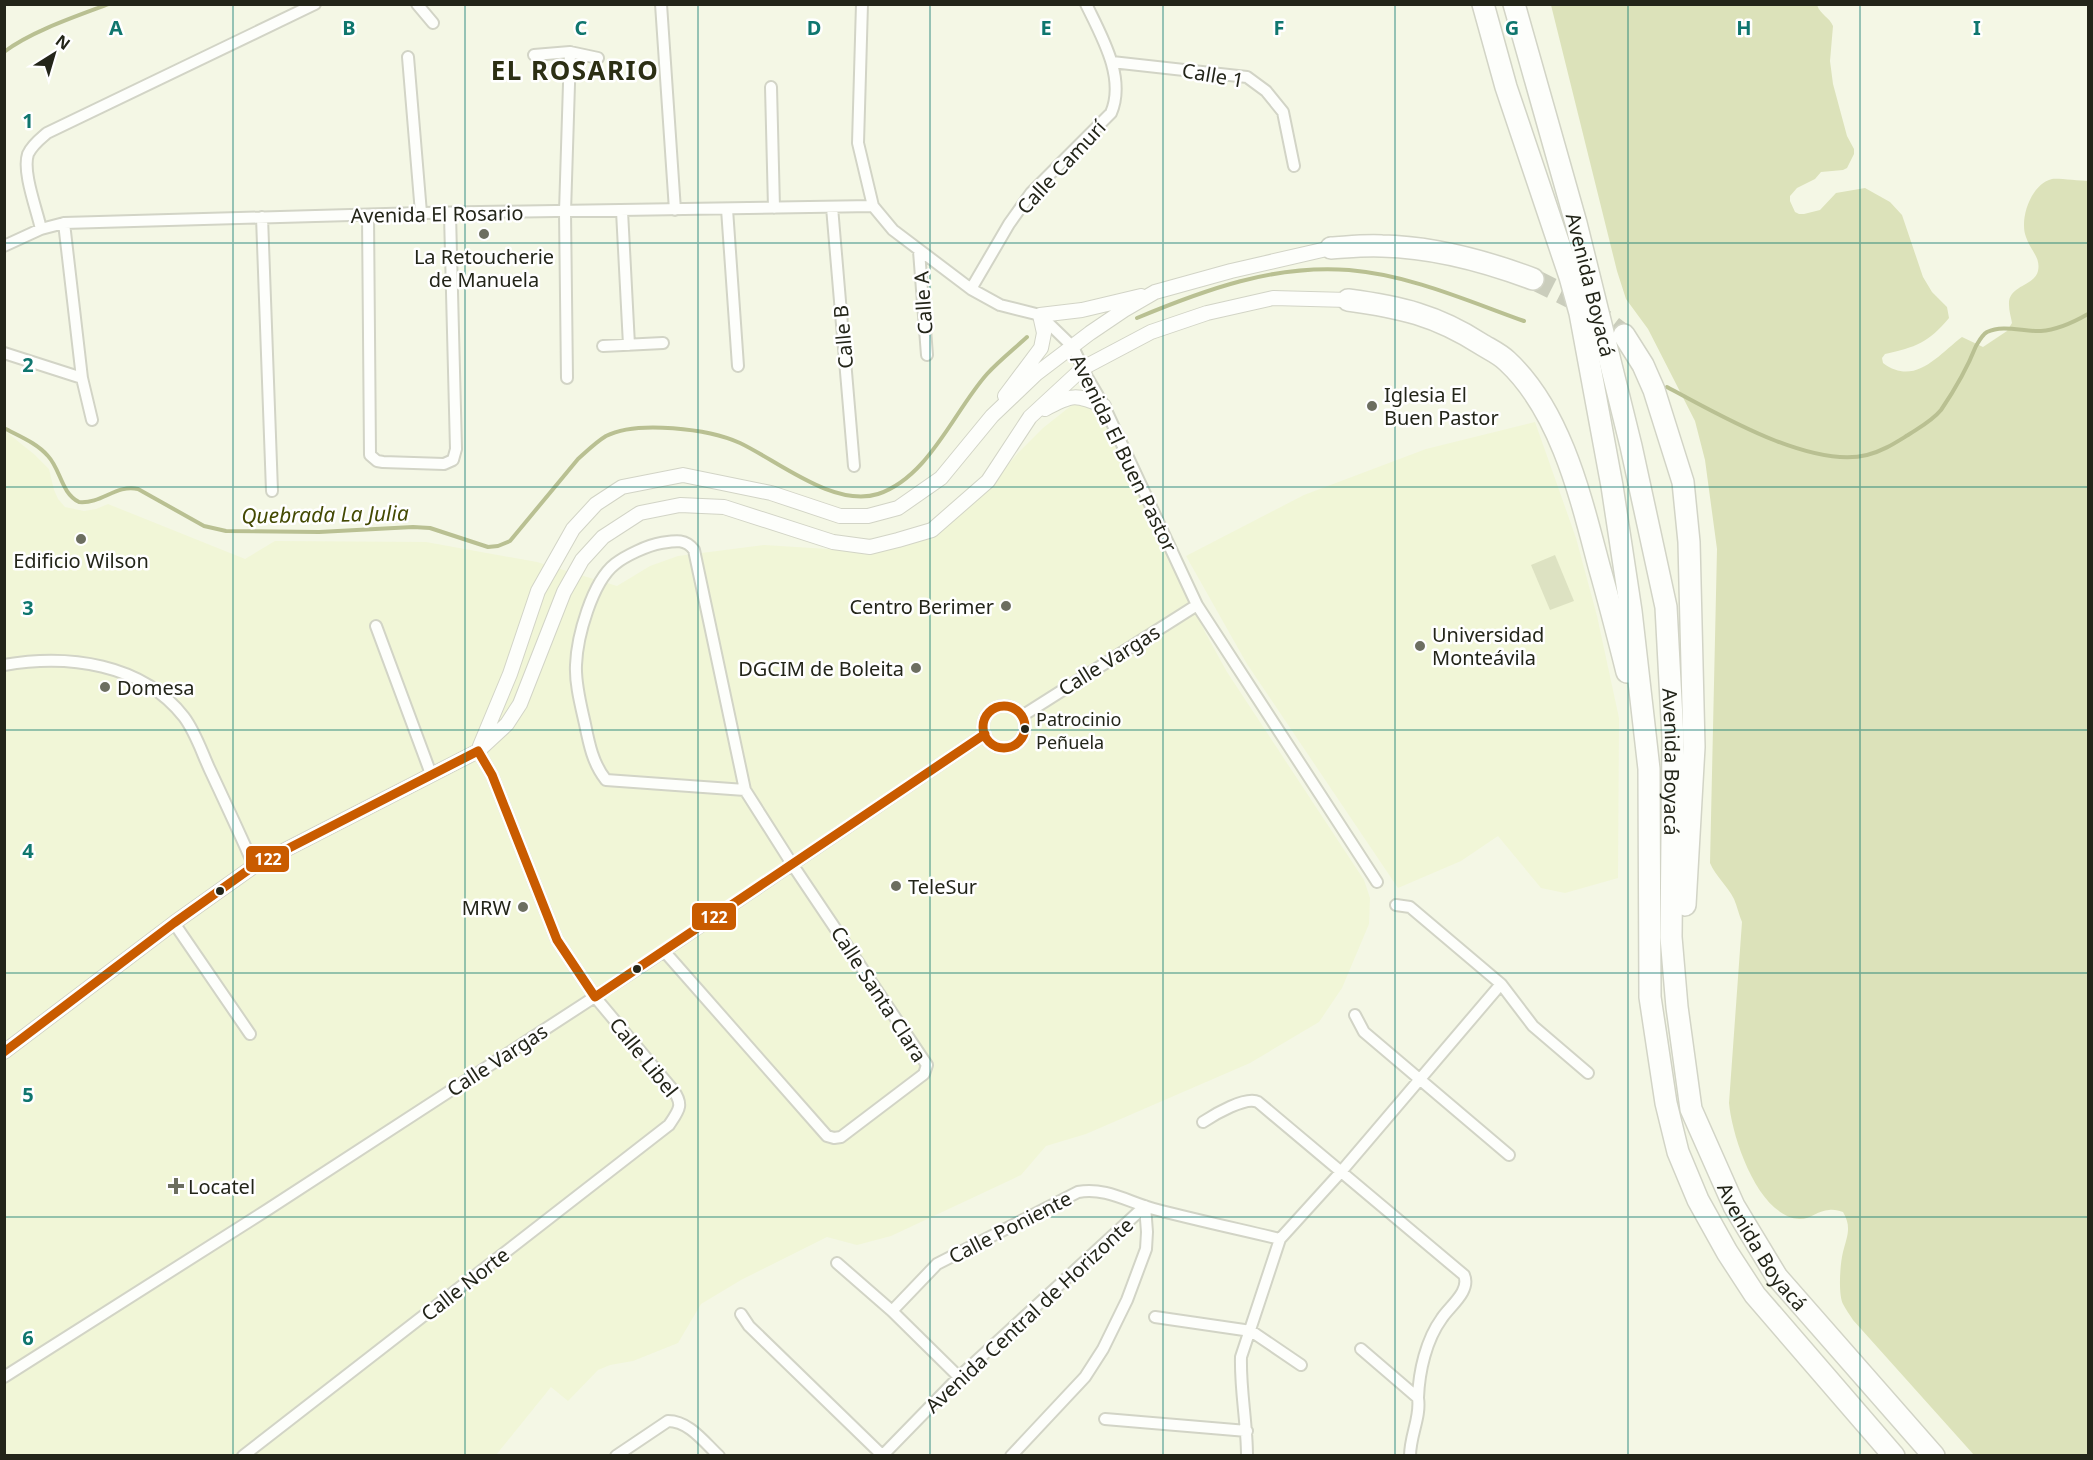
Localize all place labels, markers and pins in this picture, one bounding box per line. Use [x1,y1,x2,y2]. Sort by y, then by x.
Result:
marker: La Retoucherie de Manuela [477,227,491,241]
place label: La Retoucherie de Manuela [414,243,554,293]
place label: Iglesia El Buen Pastor [1384,381,1499,431]
marker: Iglesia El Buen Pastor [1365,399,1379,413]
marker: Edificio Wilson [74,532,88,546]
place label: Edificio Wilson [13,547,149,574]
place label: Centro Berimer [849,593,994,620]
marker: Centro Berimer [999,599,1013,613]
place label: Universidad Monteávila [1432,621,1544,671]
marker: Universidad Monteávila [1413,639,1427,653]
place label: DGCIM de Boleita [738,655,904,682]
marker: DGCIM de Boleita [909,661,923,675]
place label: Domesa [117,674,194,701]
marker: Domesa [98,680,112,694]
place label: Patrocinio Peñuela [1036,707,1121,754]
marker: Patrocinio Peñuela [1019,723,1031,735]
place label: TeleSur [908,873,977,900]
marker: TeleSur [889,879,903,893]
unlabelled marker [214,885,226,897]
place label: MRW [462,894,511,921]
marker: MRW [516,900,530,914]
unlabelled marker [631,963,643,975]
place label: Locatel [188,1173,255,1200]
marker: Locatel [169,1179,183,1193]

